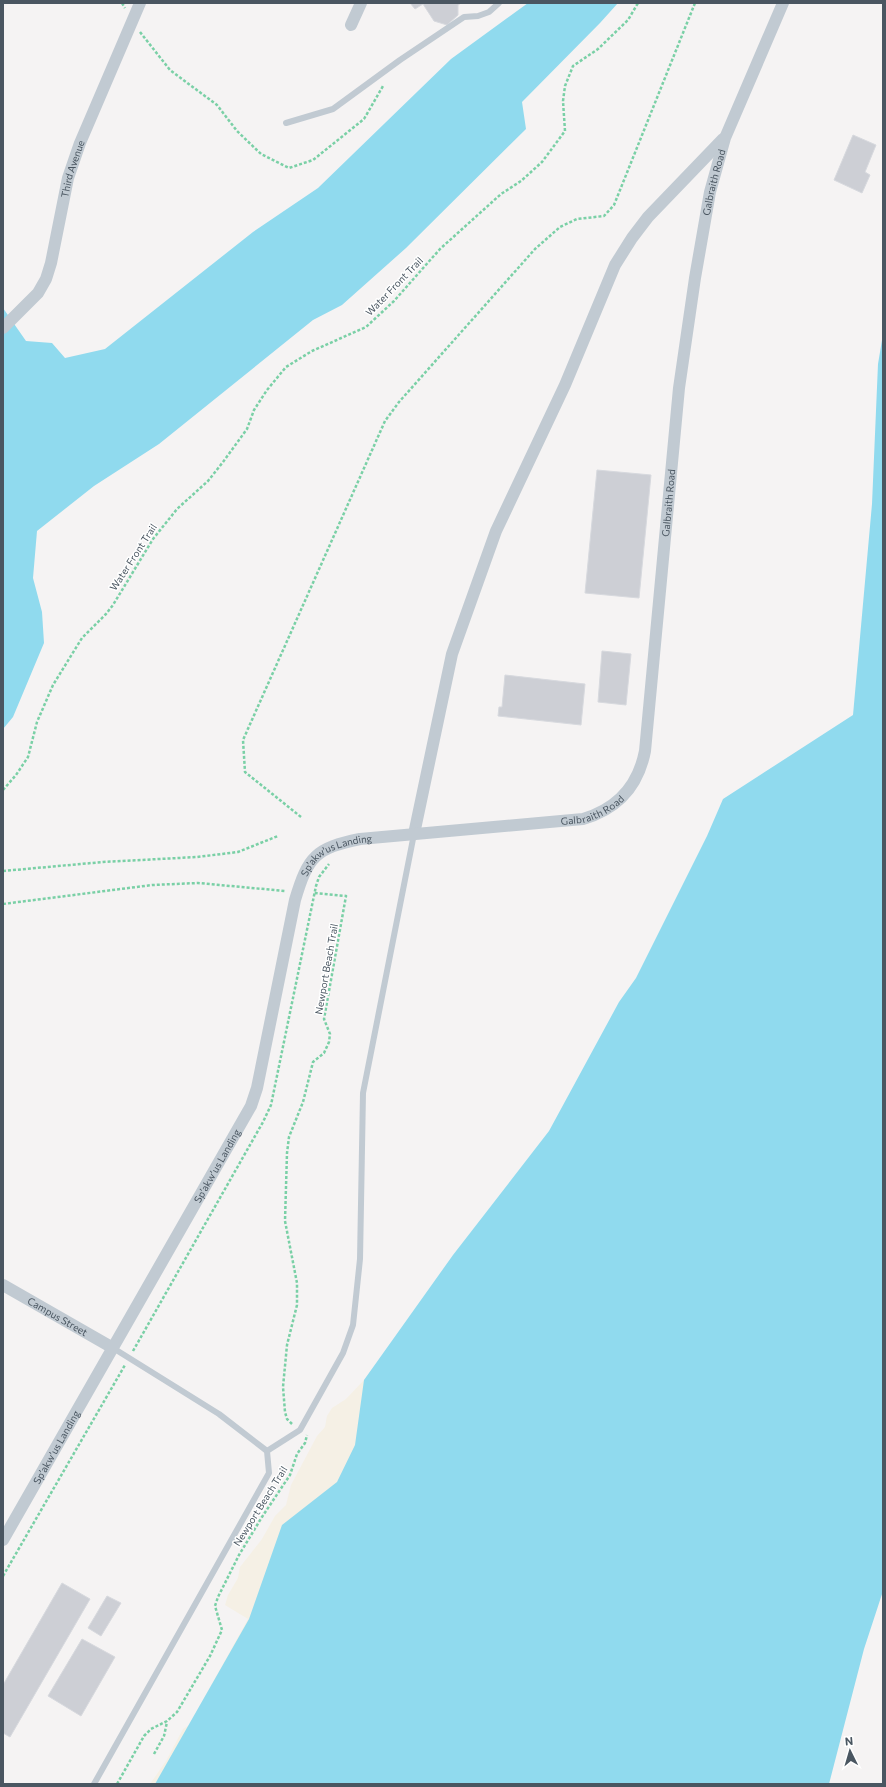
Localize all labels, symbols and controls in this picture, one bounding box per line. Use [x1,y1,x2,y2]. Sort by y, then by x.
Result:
street label: Third Avenue [58,138,87,199]
street label: Galbraith Road [700,148,728,216]
street label: Water Front Trail [363,254,425,318]
street label: Galbraith Road [659,468,677,537]
street label: Water Front Trail [107,521,159,593]
street label: Galbraith Road [560,792,627,827]
street label: Sp’akw’us Landing [298,832,373,878]
street label: Newport Beach Trail [312,923,340,1015]
street label: Sp’akw’us Landing [191,1126,243,1205]
street label: Campus Street [26,1294,90,1338]
street label: Sp’akw’us Landing [30,1408,82,1486]
street label: Newport Beach Trail [231,1464,289,1548]
north arrow [830,1731,870,1771]
text: N [844,1734,854,1747]

